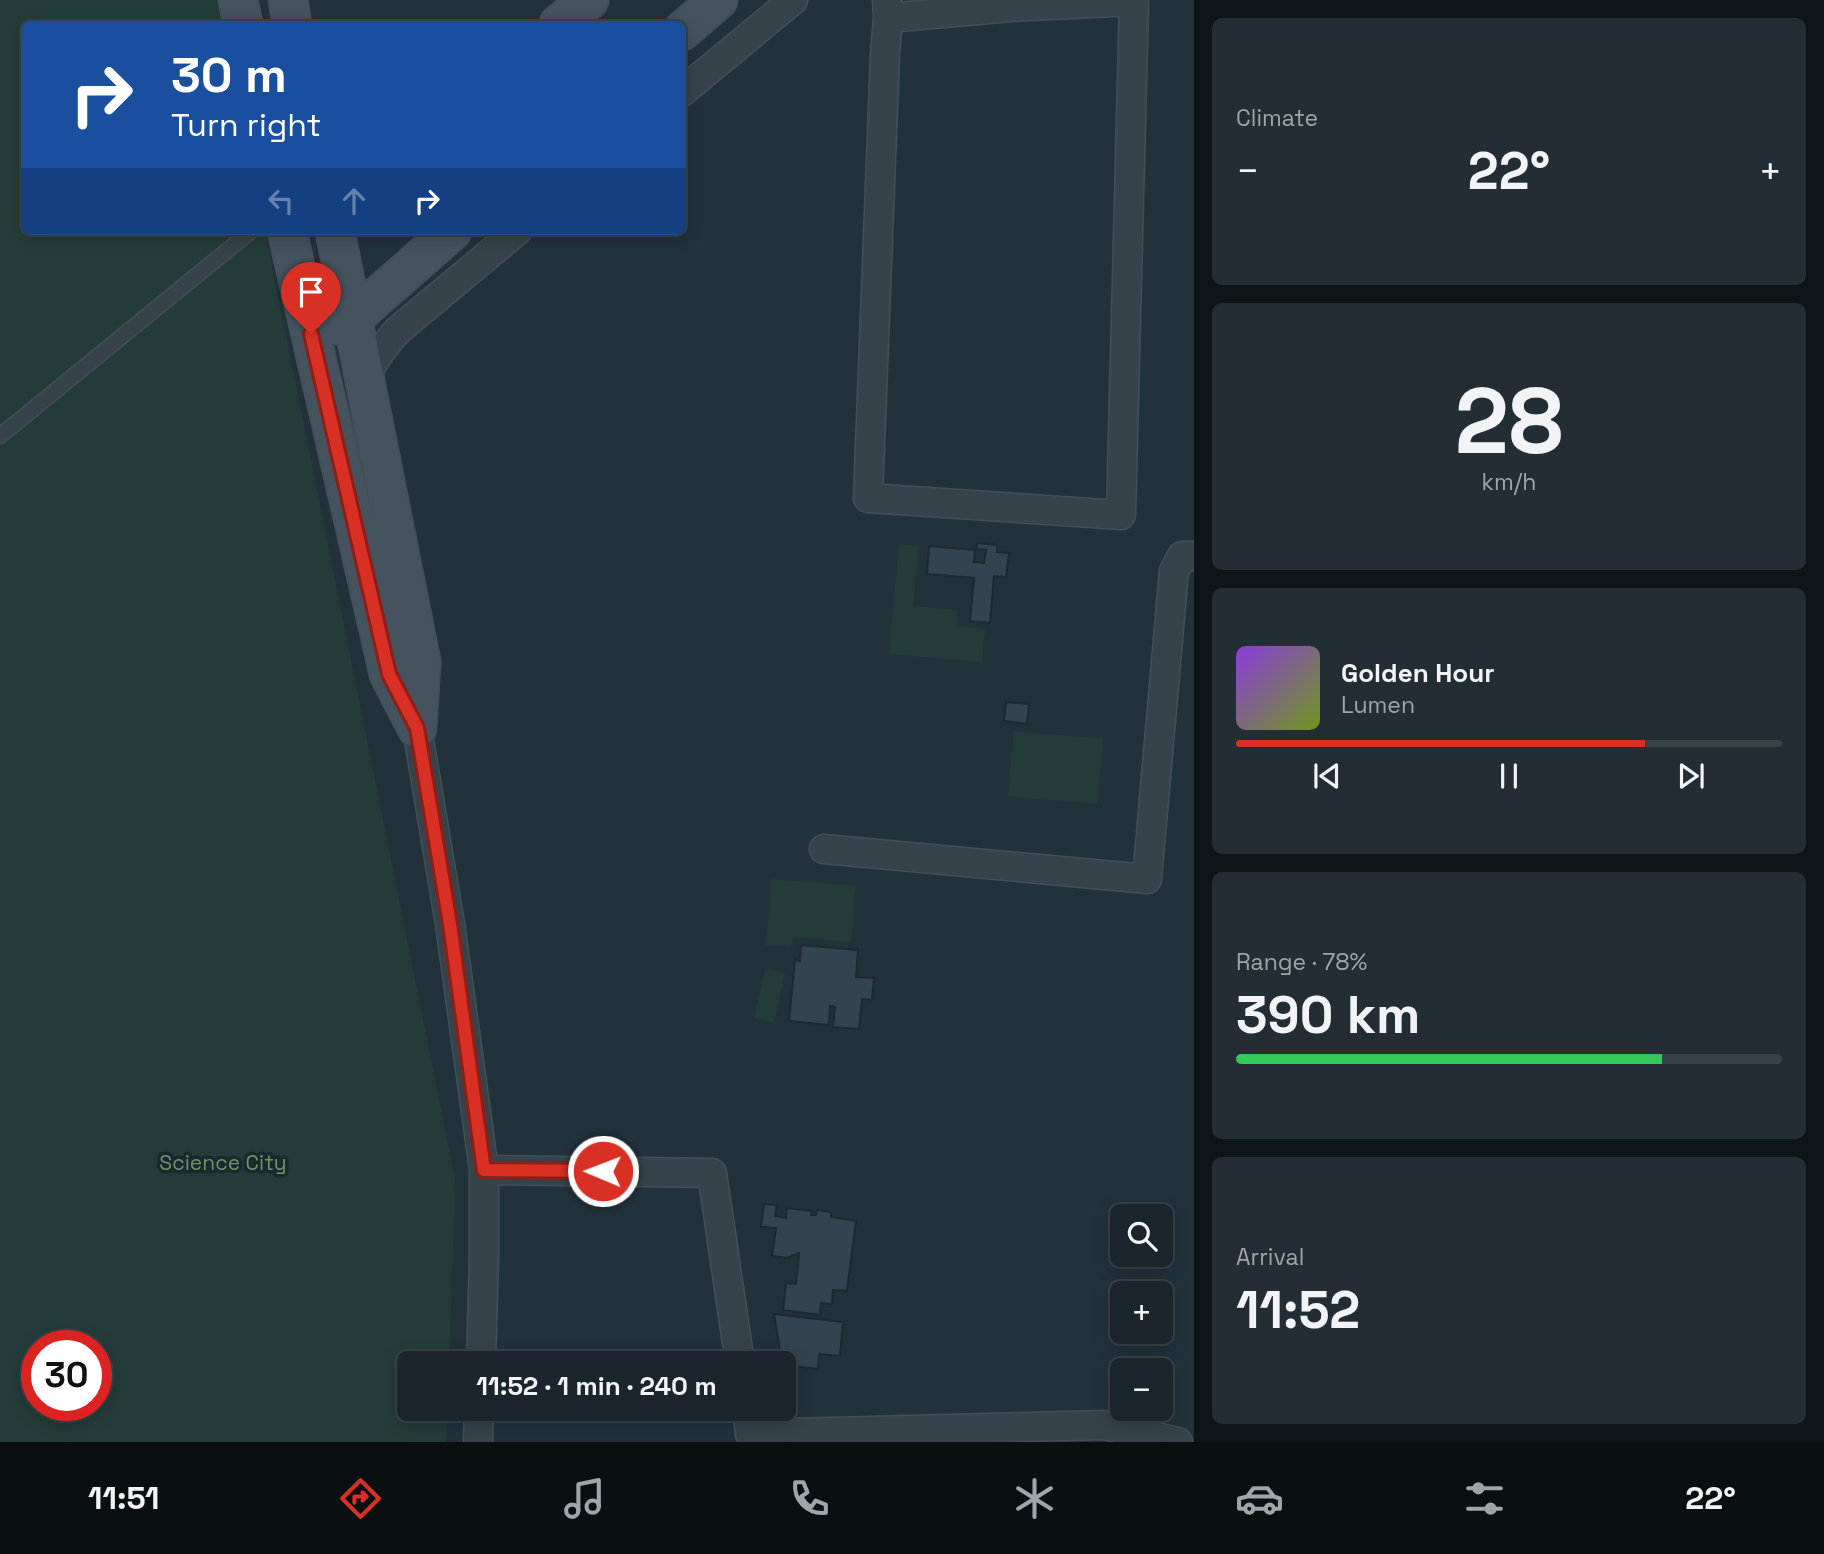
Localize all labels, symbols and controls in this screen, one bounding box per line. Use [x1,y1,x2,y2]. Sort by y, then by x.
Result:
text: 30 m [171,44,287,106]
icon: right [56,49,147,140]
text: Climate [1236,103,1318,133]
text: Turn right [171,105,321,145]
text: 22° [1468,138,1550,204]
text: − [1236,147,1260,195]
text: + [1758,147,1782,195]
icon: left [262,182,300,220]
icon: ahead [335,182,373,220]
icon: right [408,182,446,220]
pin [281,262,341,334]
icon: arrive [292,273,330,311]
text: 28 [1455,363,1563,480]
text: km/h [1482,467,1536,497]
text: Golden Hour [1341,656,1495,690]
text: Lumen [1341,690,1415,720]
icon: previous [1308,757,1346,795]
icon: pause [1490,757,1528,795]
icon: next [1672,757,1710,795]
text: Range · 78% [1236,947,1367,977]
text: 390 km [1236,982,1420,1048]
position arrow [566,1134,640,1208]
park label: Science City [159,1149,287,1176]
map controls [1110,1204,1173,1421]
button: search [1110,1204,1173,1267]
text: Arrival [1236,1242,1304,1272]
text: 11:52 [1236,1277,1360,1343]
button: + [1110,1281,1173,1344]
speed limit sign: 30 [21,1330,112,1421]
button: − [1110,1358,1173,1421]
text: 11:52 · 1 min · 240 m [476,1369,717,1403]
icon: directions [336,1474,385,1523]
icon: music [560,1474,609,1523]
icon: phone [785,1474,834,1523]
icon: climate [1010,1474,1059,1523]
icon: car [1235,1474,1284,1523]
icon: filters [1460,1474,1509,1523]
text: 11:51 [88,1478,160,1518]
text: 22° [1685,1478,1736,1518]

